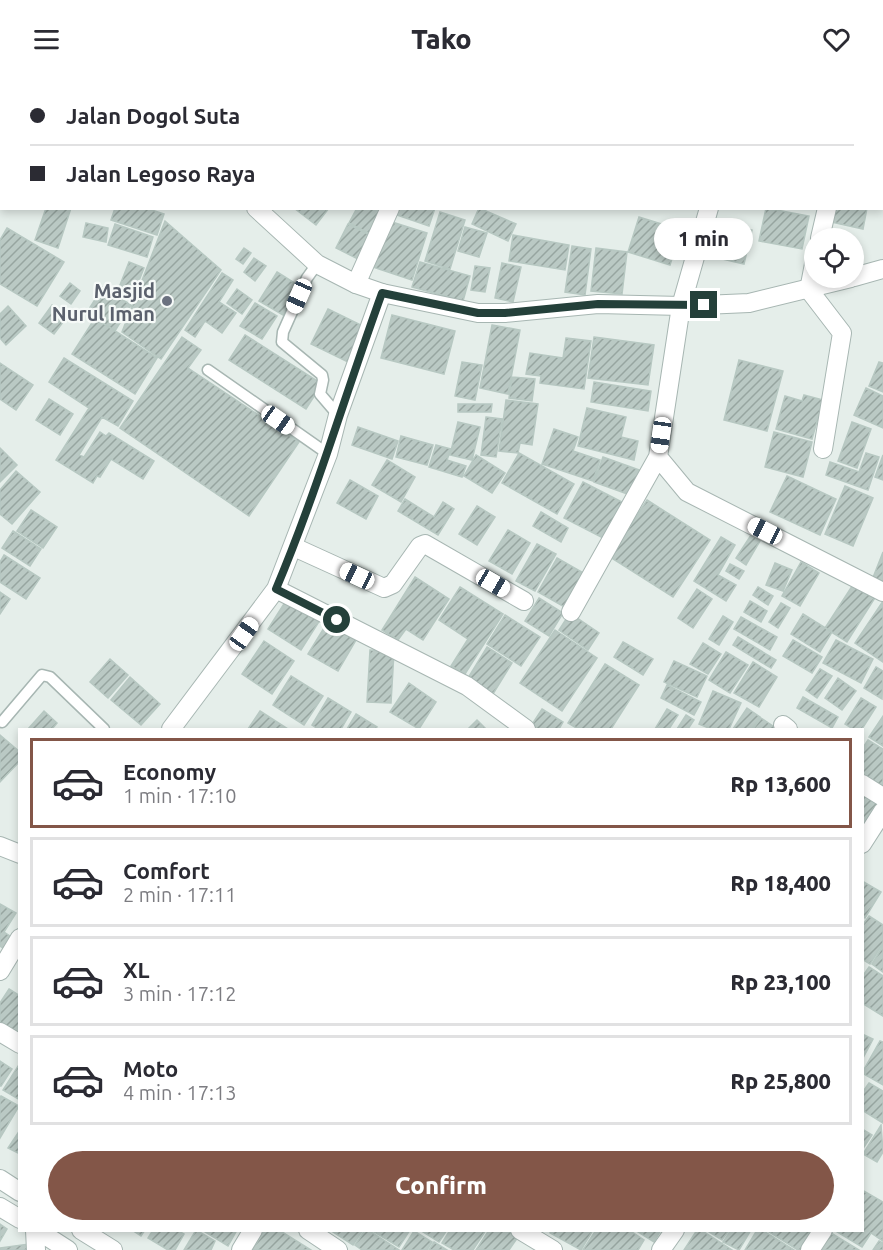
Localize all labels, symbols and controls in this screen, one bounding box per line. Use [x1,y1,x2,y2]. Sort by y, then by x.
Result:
icon: menu [30,23,63,56]
icon: heart [820,23,853,56]
text: Tako [411,24,472,54]
text: Jalan Dogol Suta [66,103,240,128]
text: Jalan Legoso Raya [66,161,255,186]
callout: 1 min [654,218,754,260]
text: 1 min [678,227,729,250]
map controls [804,228,864,288]
button: locate [804,228,864,288]
car [283,276,315,316]
place label: Masjid Nurul Iman [52,279,155,325]
route end [690,291,717,318]
marker: Masjid Nurul Iman [160,294,174,308]
car [258,402,298,438]
car [650,416,672,454]
car [745,515,785,547]
car [337,560,377,592]
car [473,566,513,600]
route start [323,606,350,633]
car [226,614,262,654]
icon: car [51,756,105,810]
text: Economy [123,759,216,784]
text: Rp 13,600 [730,771,831,796]
text: 1 min · 17:10 [123,784,237,807]
icon: car [51,855,105,909]
text: Comfort [123,858,210,883]
text: Rp 18,400 [730,870,831,895]
text: 2 min · 17:11 [123,883,237,906]
icon: car [51,954,105,1008]
text: XL [123,957,150,982]
text: Rp 23,100 [730,969,831,994]
text: 3 min · 17:12 [123,982,237,1005]
icon: car [51,1053,105,1107]
text: Moto [123,1056,178,1081]
text: Rp 25,800 [730,1068,831,1093]
text: 4 min · 17:13 [123,1081,237,1104]
button: Confirm [48,1151,834,1220]

